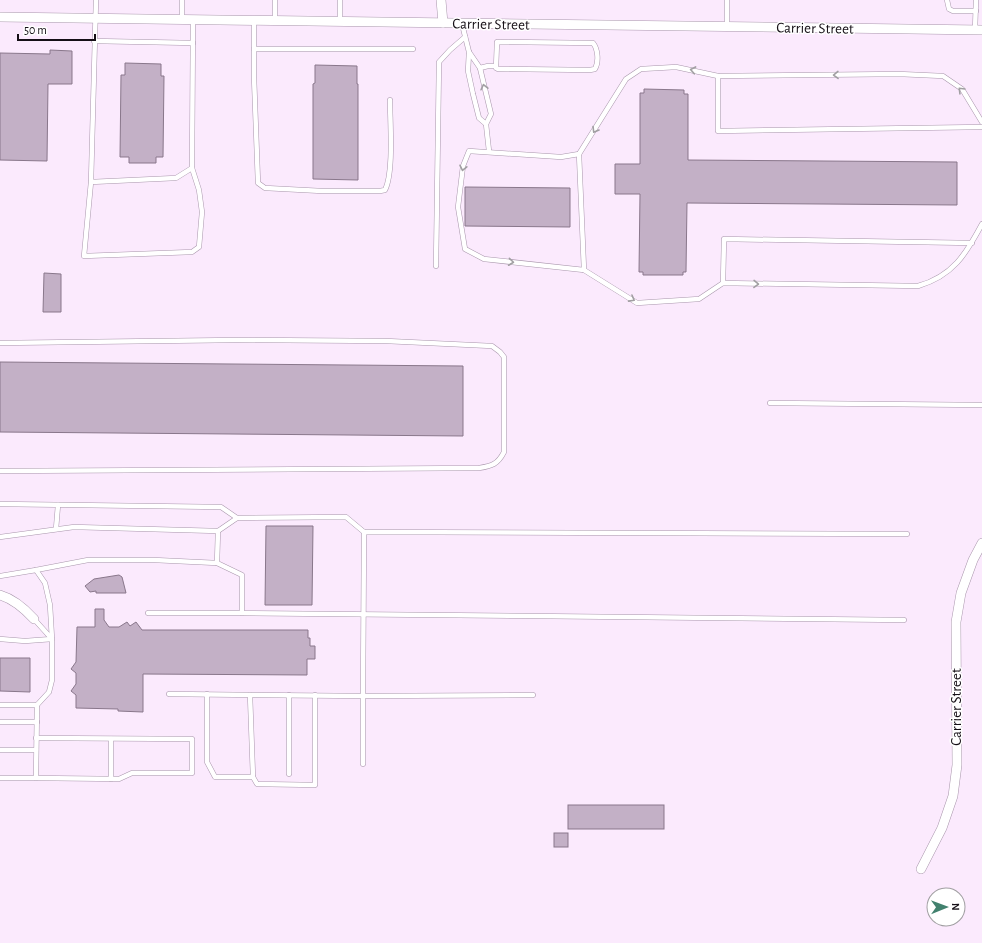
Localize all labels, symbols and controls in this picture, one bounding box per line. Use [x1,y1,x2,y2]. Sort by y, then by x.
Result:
scale bar [18,16,95,42]
street label: Carrier Street [452,16,530,33]
street label: Carrier Street [776,20,854,37]
text: 50 m [24,24,47,36]
one-way arrow [689,66,696,75]
one-way arrow [833,71,839,79]
one-way arrow [481,84,489,90]
one-way arrow [958,87,966,95]
one-way arrow [592,126,599,133]
one-way arrow [460,165,468,171]
one-way arrow [508,257,514,266]
one-way arrow [753,279,759,288]
one-way arrow [628,295,635,302]
street label: Carrier Street [949,668,964,746]
north arrow [926,887,966,927]
text: N [950,903,961,911]

